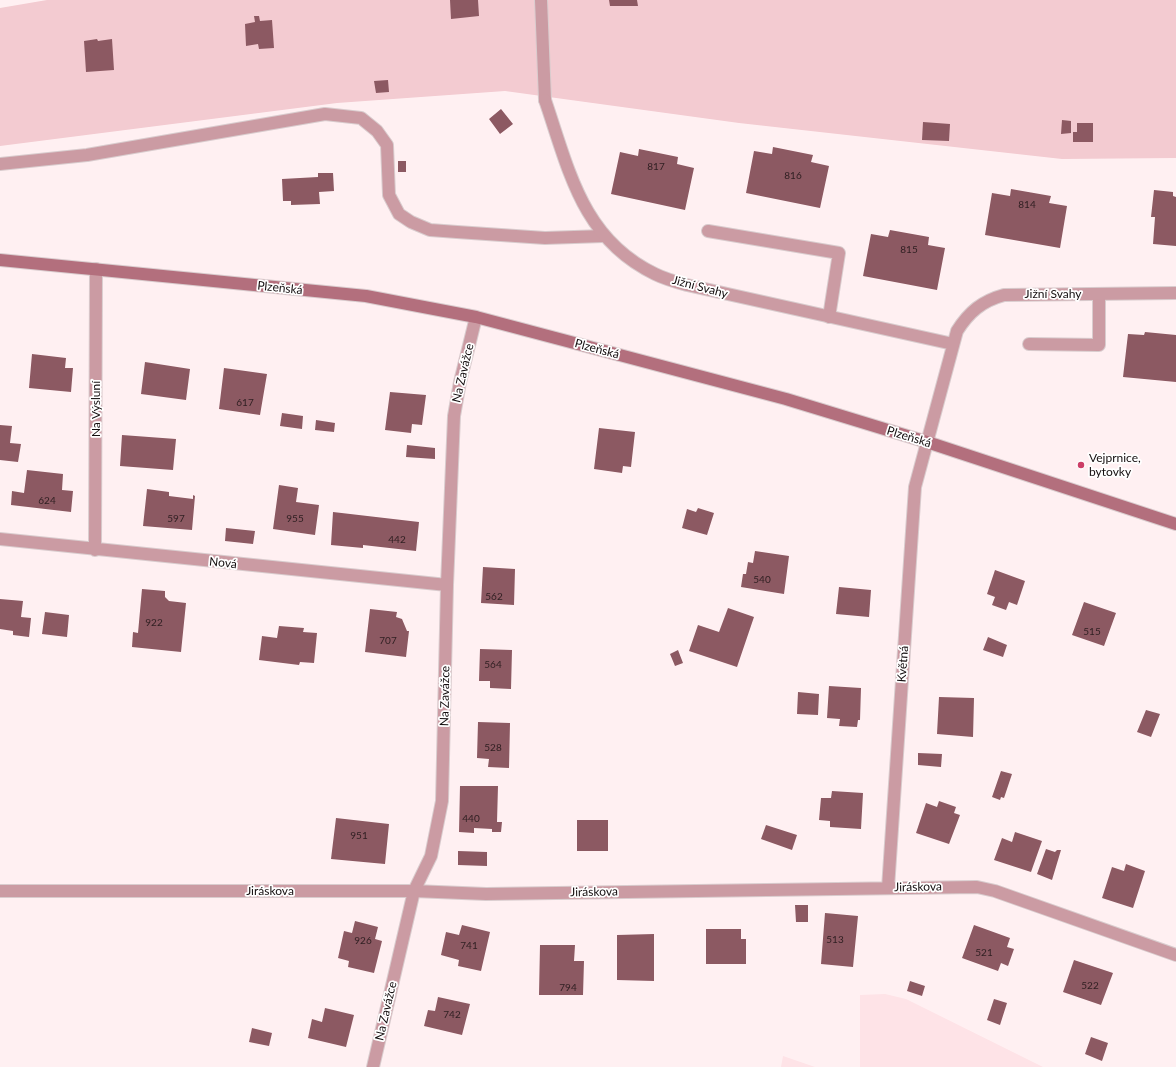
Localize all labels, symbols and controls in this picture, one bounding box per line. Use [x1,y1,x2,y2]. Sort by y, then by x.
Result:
house number: 817 [647,161,665,173]
house number: 816 [784,170,802,182]
house number: 814 [1018,199,1036,211]
house number: 815 [900,244,918,256]
street label: Jižní Svahy [671,273,729,301]
street label: Plzeňská [257,278,303,298]
street label: Jižní Svahy [1025,287,1081,301]
street label: Plzeňská [573,336,621,362]
street label: Na Zavážce [449,342,477,404]
street label: Na Výsluní [89,381,103,437]
house number: 617 [236,397,254,409]
street label: Plzeňská [885,423,933,451]
place label: Vejprnice, bytovky [1089,451,1141,479]
marker: Vejprnice, bytovky [1076,460,1086,470]
house number: 624 [38,495,56,507]
house number: 597 [167,513,185,525]
house number: 955 [286,513,304,525]
house number: 442 [388,534,406,546]
street label: Nová [209,554,237,572]
house number: 540 [753,574,771,586]
house number: 562 [485,591,503,603]
house number: 922 [145,617,163,629]
house number: 515 [1083,626,1101,638]
house number: 707 [379,635,397,647]
street label: Květná [895,645,911,683]
house number: 564 [484,659,502,671]
street label: Na Zavážce [437,666,453,726]
house number: 528 [484,742,502,754]
house number: 440 [462,813,480,825]
house number: 951 [350,830,368,842]
street label: Jiráskova [894,879,942,895]
street label: Jiráskova [246,884,294,898]
street label: Jiráskova [570,884,618,900]
house number: 513 [826,934,844,946]
house number: 926 [354,935,372,947]
house number: 741 [460,940,478,952]
house number: 521 [975,947,993,959]
street label: Na Zavážce [372,980,400,1042]
house number: 522 [1081,980,1099,992]
house number: 794 [559,982,577,994]
house number: 742 [443,1009,461,1021]

